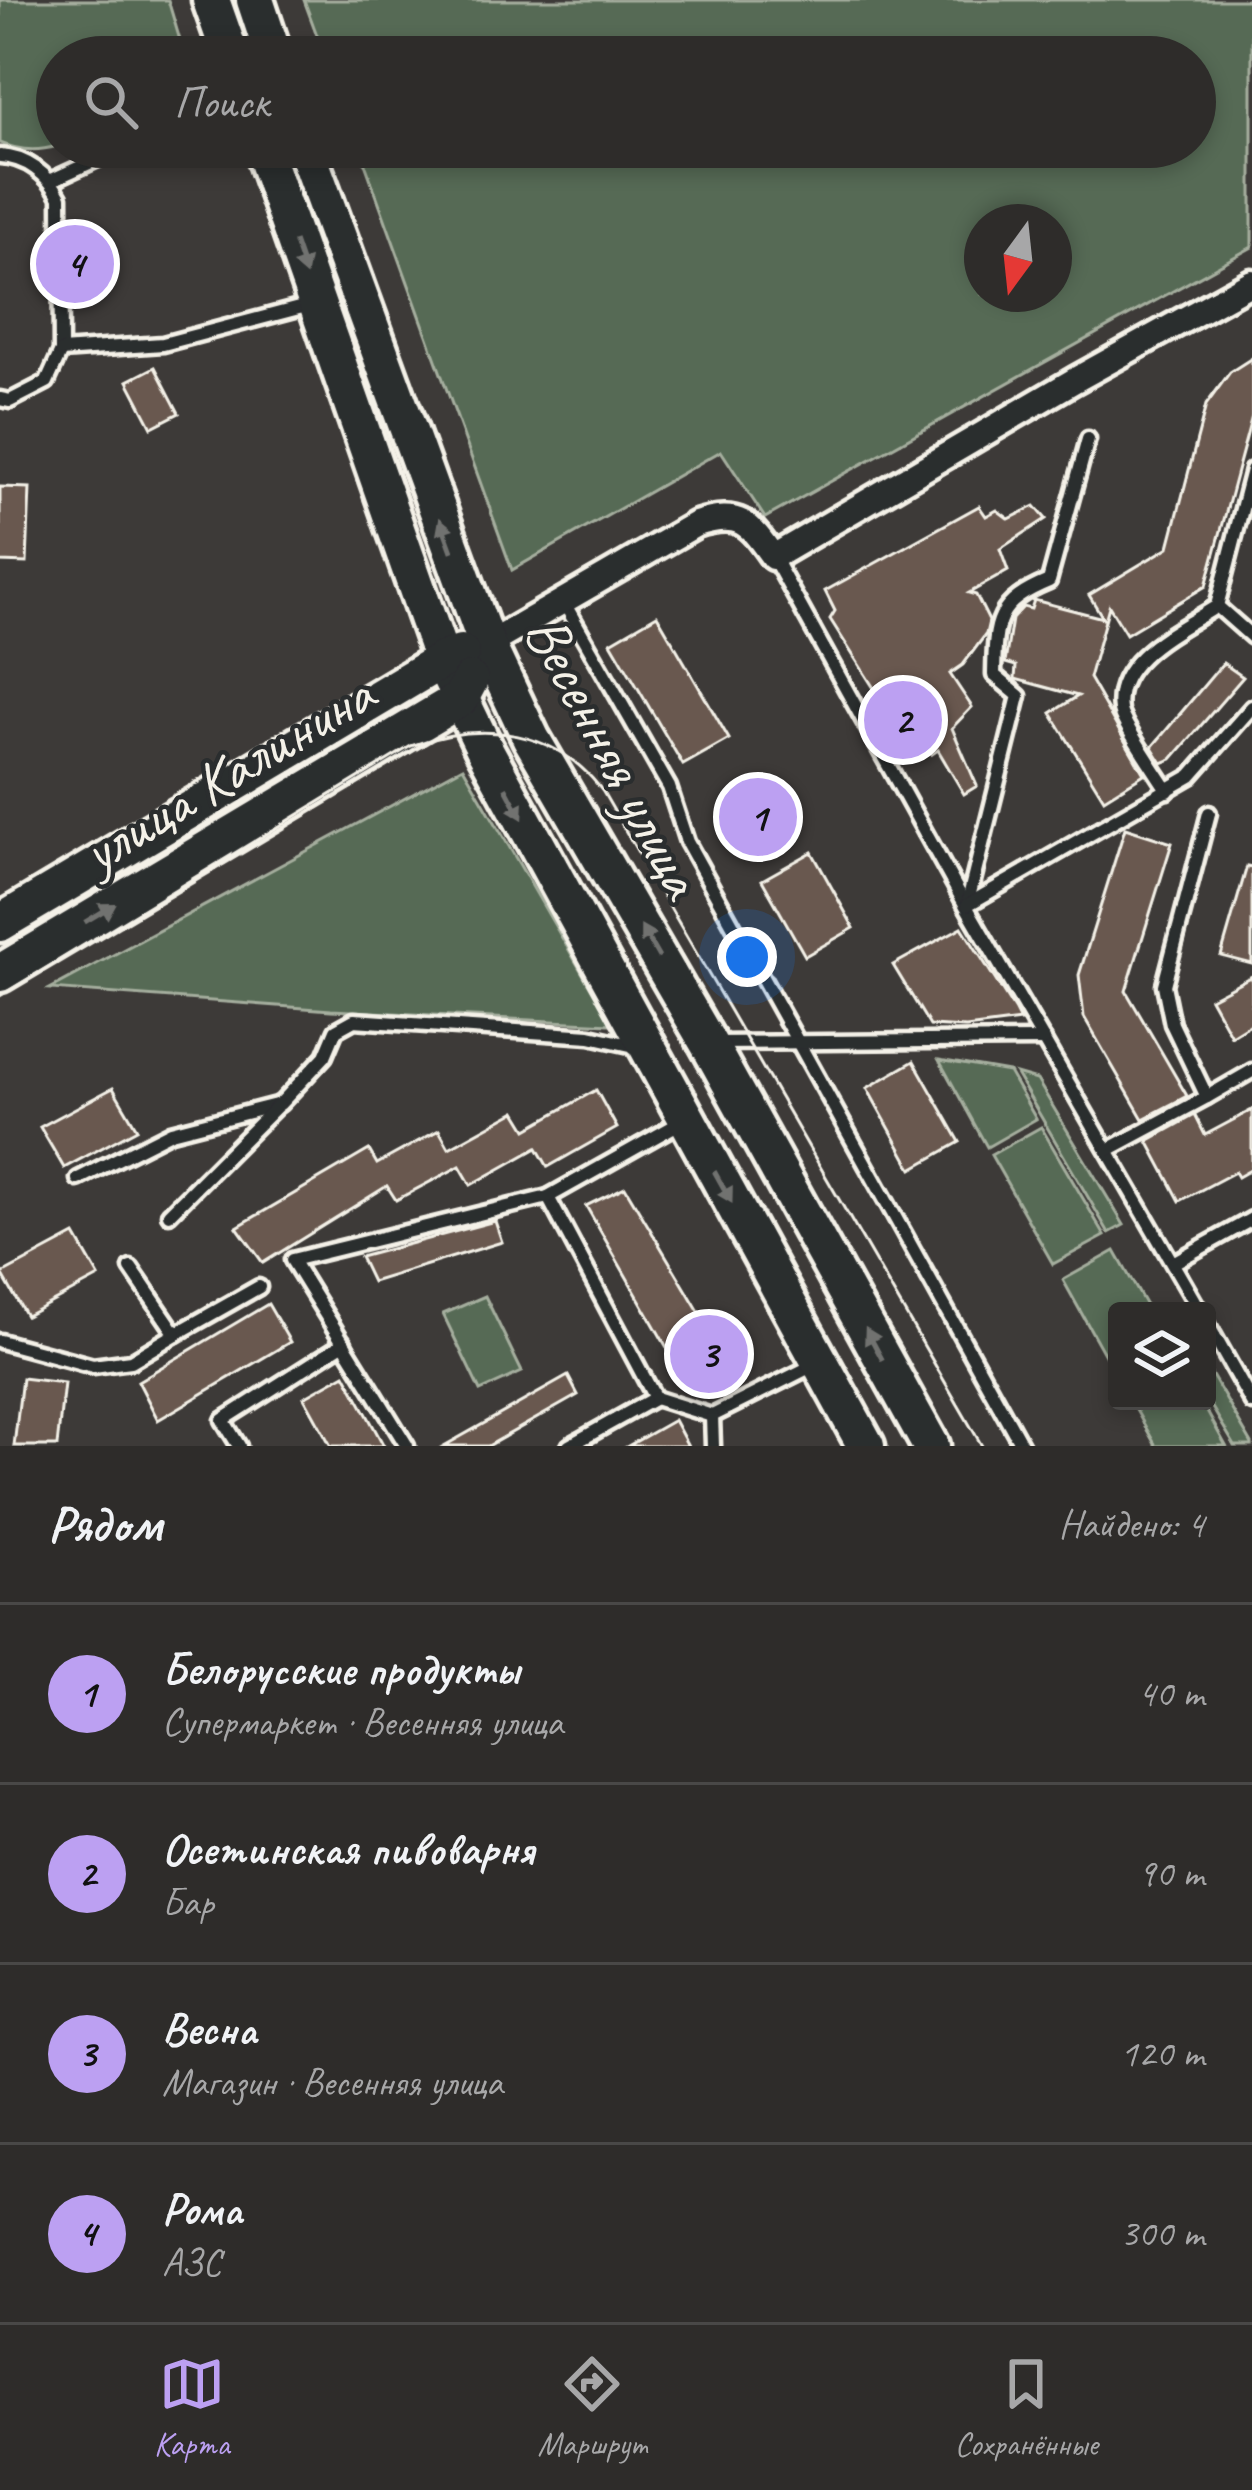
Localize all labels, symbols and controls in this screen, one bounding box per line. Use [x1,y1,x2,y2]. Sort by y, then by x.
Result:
search box [36,36,1216,168]
icon: search [78,69,144,135]
text: Поиск [174,74,269,131]
north arrow [964,204,1072,312]
pin: 4 [36,219,114,309]
one-way arrow [292,240,310,276]
one-way arrow [436,517,454,553]
street label: Весенняя улица [508,601,722,913]
street label: улица Калинина [65,654,391,891]
pin: 2 [864,675,942,765]
pin: 1 [719,772,797,862]
one-way arrow [503,785,524,820]
one-way arrow [83,904,117,925]
one-way arrow [640,925,661,959]
your location [717,927,777,987]
one-way arrow [712,1170,733,1204]
map controls [1108,1302,1216,1410]
button: layers [1108,1302,1216,1410]
pin: 3 [670,1309,748,1399]
one-way arrow [864,1326,885,1361]
text: Рядом [48,1492,162,1556]
text: Найдено: 4 [1059,1500,1204,1549]
text: Белорусские продукты [162,1641,519,1698]
text: 1 [78,1669,96,1718]
text: 40 m [1138,1669,1204,1718]
text: Супермаркет · Весенняя улица [162,1698,563,1747]
text: Осетинская пивоварня [162,1821,534,1878]
text: 2 [78,1849,96,1898]
text: 90 m [1138,1849,1204,1898]
text: Бар [162,1878,214,1927]
text: Весна [162,2001,257,2058]
text: 3 [78,2029,96,2078]
text: 120 m [1120,2029,1204,2078]
text: Магазин · Весенняя улица [162,2058,503,2107]
text: Рома [162,2181,242,2238]
text: 4 [78,2209,96,2258]
text: 300 m [1120,2209,1204,2258]
text: АЗС [162,2238,221,2287]
tab: Карта [154,2351,230,2465]
tab: Маршрут [538,2351,647,2465]
tab: Сохранённые [955,2351,1098,2465]

